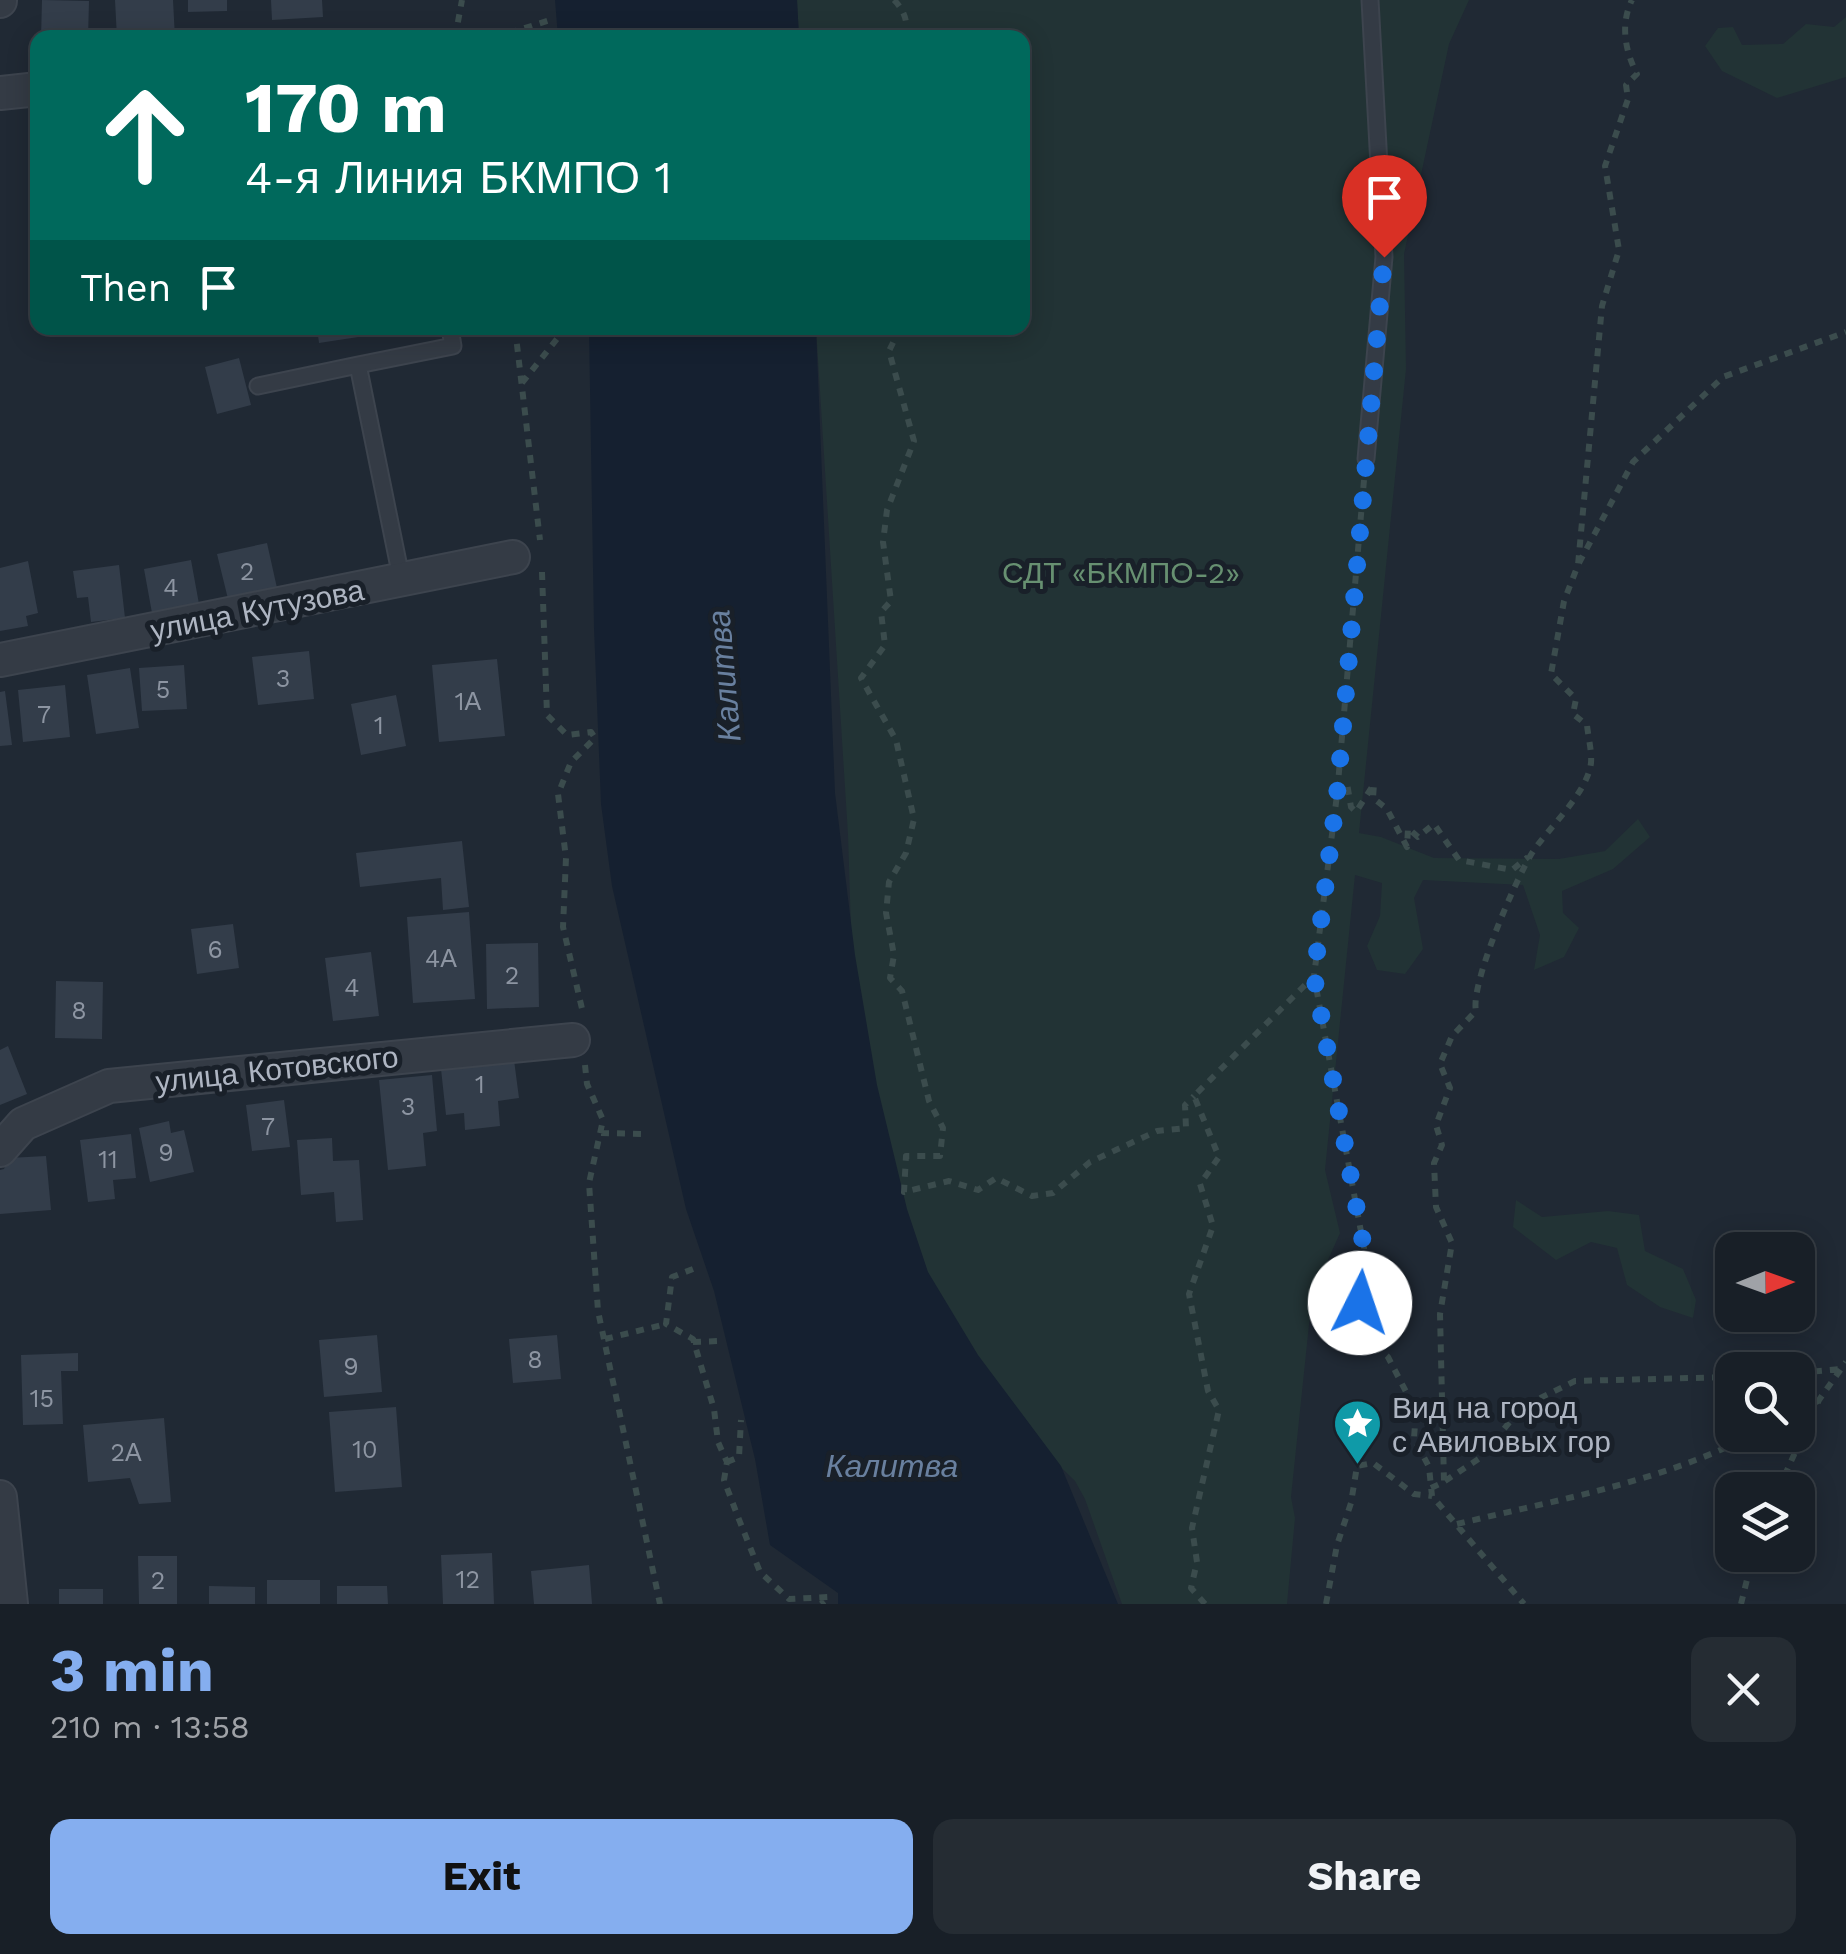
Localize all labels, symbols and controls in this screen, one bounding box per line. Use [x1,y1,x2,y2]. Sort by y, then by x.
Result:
text: 170 m [245,67,447,149]
icon: ahead [80,70,210,200]
text: 4-я Линия БКМПО 1 [245,151,672,204]
pin [1342,155,1427,258]
icon: arrive [1357,170,1412,225]
icon: arrive [191,260,246,315]
text: Then [80,266,171,310]
park label: СДТ «БКМПО-2» [1002,555,1240,590]
house number: 2 [240,557,254,586]
street label: улица Кутузова [147,572,367,648]
house number: 4 [163,573,179,602]
water label: Калитва [699,608,749,744]
house number: 3 [276,664,290,693]
house number: 5 [156,675,170,704]
house number: 1А [455,687,482,716]
house number: 7 [37,700,51,729]
house number: 1 [374,711,384,740]
house number: 6 [207,935,223,964]
house number: 4А [425,944,457,973]
house number: 2 [505,961,519,990]
house number: 4 [344,973,360,1002]
house number: 8 [71,996,87,1025]
street label: улица Котовского [154,1039,400,1099]
house number: 1 [475,1070,485,1099]
house number: 3 [401,1092,415,1121]
house number: 7 [261,1112,275,1141]
house number: 9 [158,1138,174,1167]
house number: 11 [98,1145,118,1174]
north arrow [1715,1232,1815,1332]
map controls [1715,1232,1815,1572]
position arrow [1308,1251,1412,1355]
house number: 8 [527,1345,543,1374]
house number: 9 [343,1352,359,1381]
button: search [1715,1352,1815,1452]
house number: 15 [30,1384,54,1413]
place label: Вид на город с Авиловых гор [1392,1390,1611,1459]
place icon: Вид на город с Авиловых гор [1331,1398,1383,1466]
house number: 10 [352,1435,378,1464]
house number: 2А [110,1438,142,1467]
water label: Калитва [826,1447,958,1485]
button: layers [1715,1472,1815,1572]
house number: 12 [456,1565,480,1594]
house number: 2 [151,1566,165,1595]
text: 3 min [50,1635,214,1706]
button: close [1691,1637,1796,1742]
text: 210 m · 13:58 [50,1708,250,1746]
button: Exit [50,1819,913,1934]
button: Share [933,1819,1796,1934]

